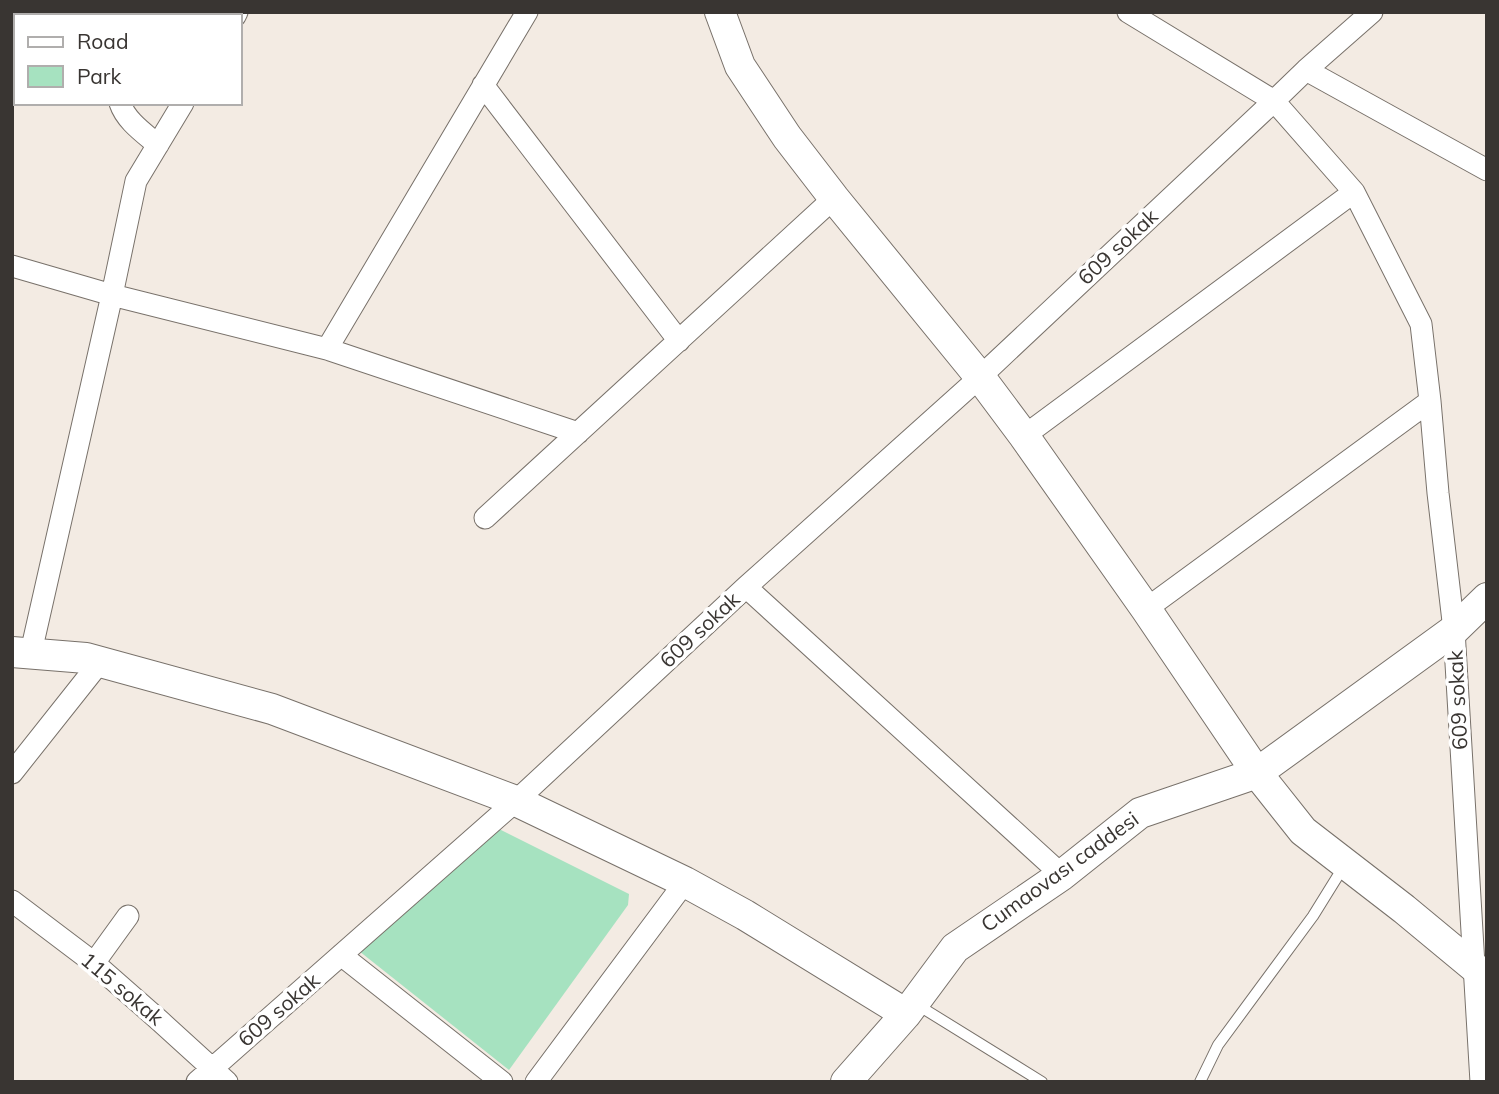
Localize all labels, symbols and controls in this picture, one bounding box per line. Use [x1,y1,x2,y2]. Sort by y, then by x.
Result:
legend [14,14,242,105]
text: Road [77,28,128,54]
text: Park [77,63,121,89]
street label: 609 sokak [1072,203,1163,290]
street label: 609 sokak [654,586,745,673]
street label: 609 sokak [1441,649,1473,751]
street label: Cumaovası caddesi [976,805,1143,937]
street label: 115 sokak [76,946,169,1030]
street label: 609 sokak [232,967,325,1052]

